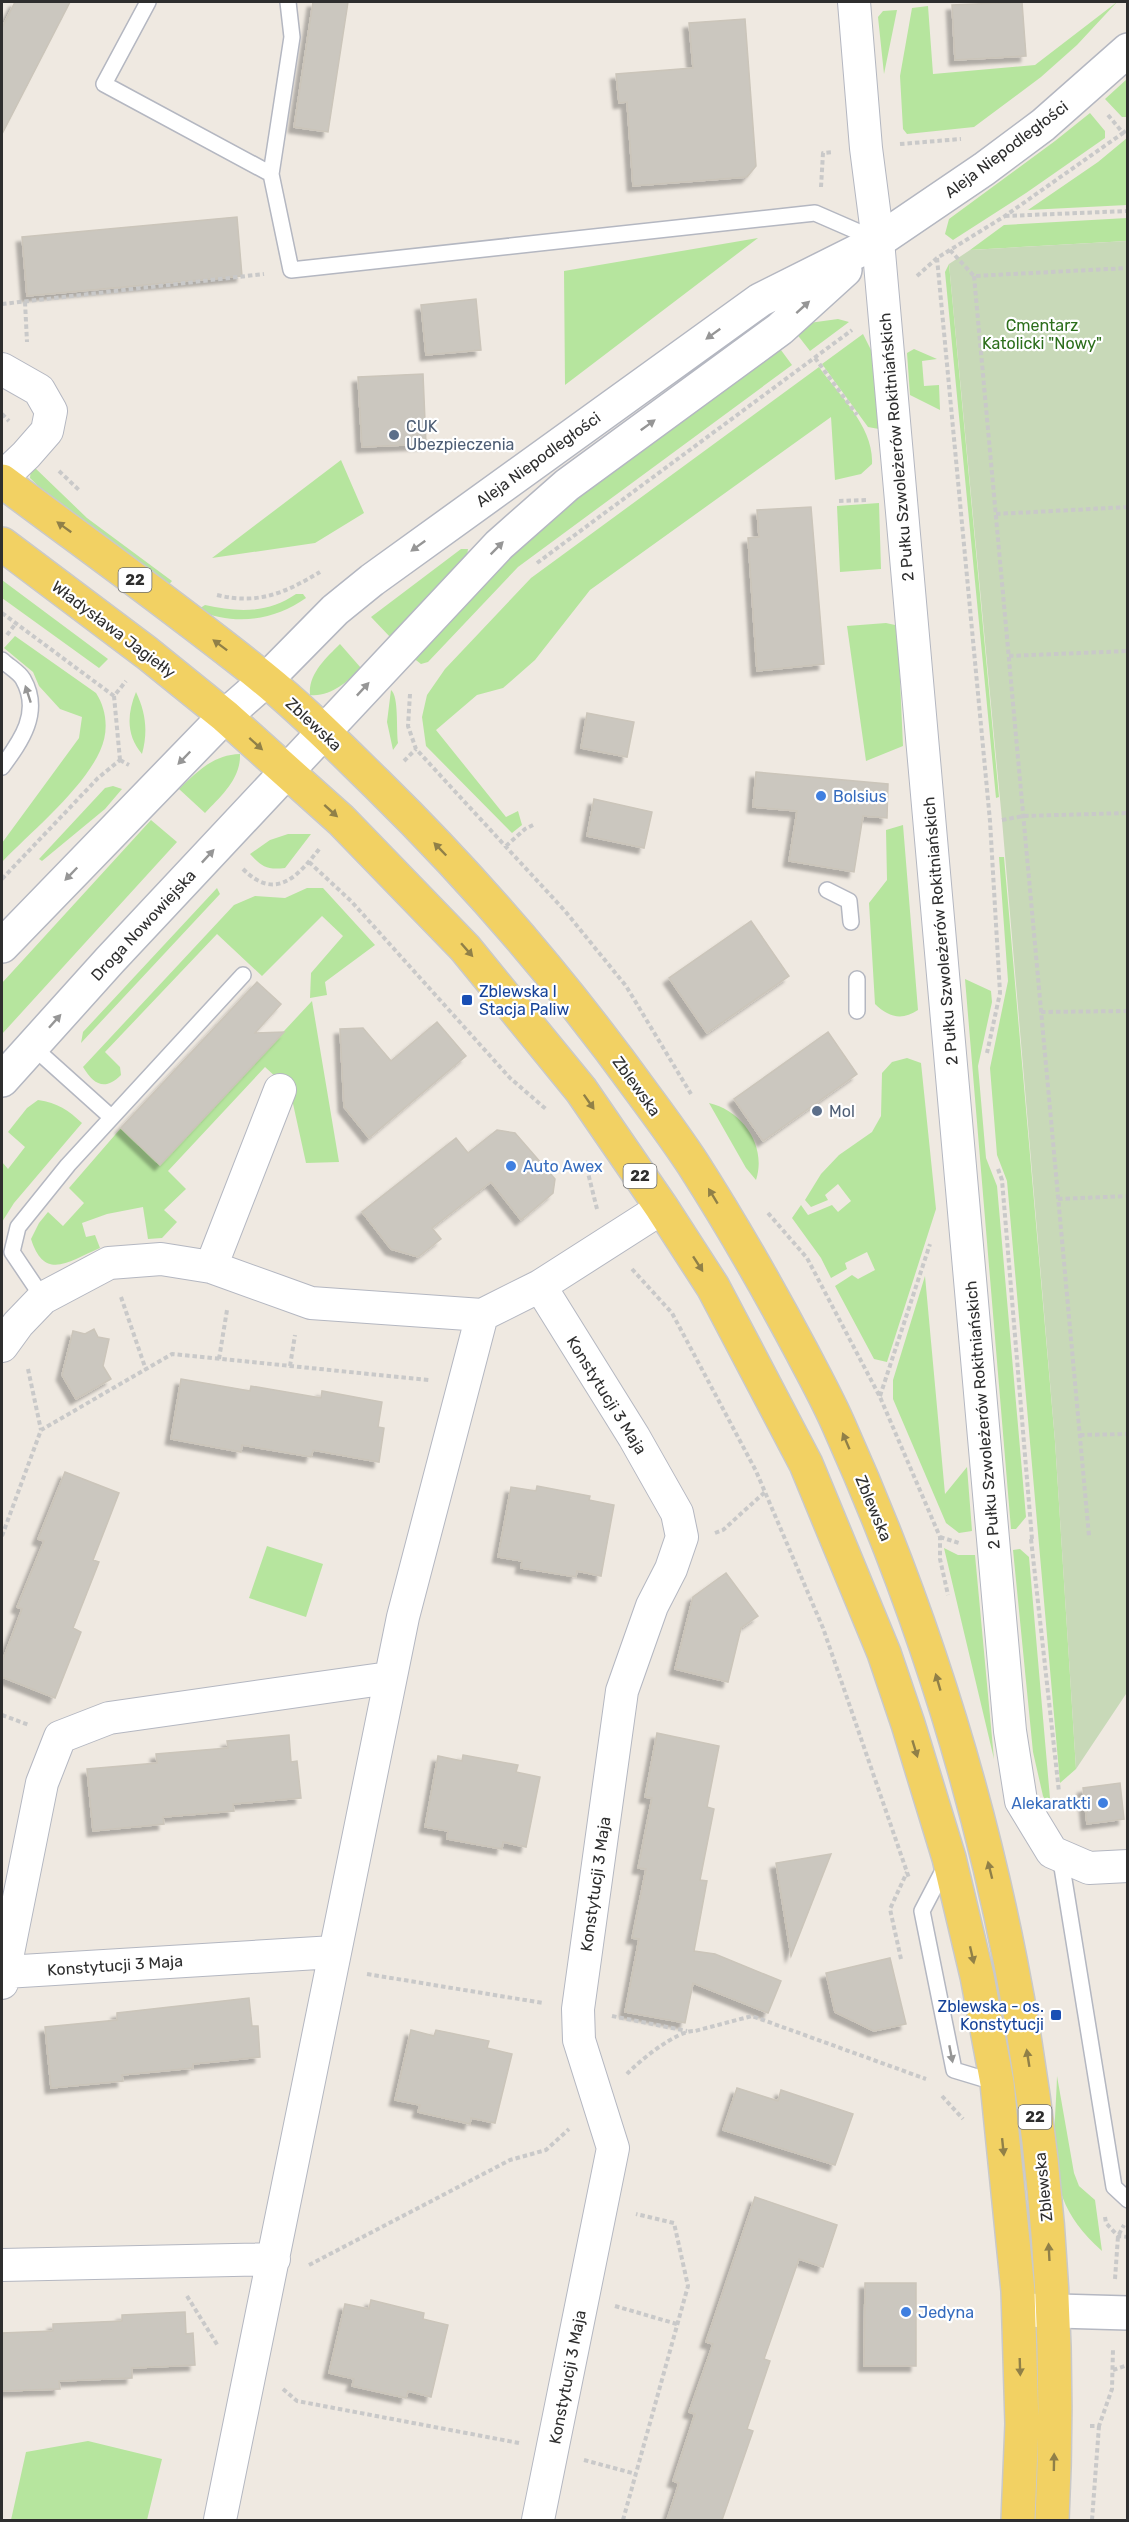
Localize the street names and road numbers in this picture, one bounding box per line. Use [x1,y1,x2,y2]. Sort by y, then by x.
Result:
street label: Aleja Niepodległości [941,97,1072,202]
street label: 2 Pułku Szwoleżerów Rokitniańskich [875,312,918,582]
street label: Aleja Niepodległości [472,408,604,511]
road number: 22 [118,568,152,592]
street label: Władysława Jagiełły [48,577,179,682]
street label: Zblewska [282,694,346,755]
street label: 2 Pułku Szwoleżerów Rokitniańskich [919,796,962,1066]
street label: Droga Nowowiejska [87,866,200,985]
street label: Zblewska [608,1053,665,1120]
road number: 22 [624,1164,656,1188]
street label: 2 Pułku Szwoleżerów Rokitniańskich [961,1280,1004,1550]
street label: Konstytucji 3 Maja [562,1333,651,1458]
street label: Zblewska [851,1473,896,1544]
street label: Konstytucji 3 Maja [577,1815,614,1953]
street label: Konstytucji 3 Maja [47,1951,184,1980]
road number: 22 [1018,2105,1052,2129]
street label: Zblewska [1030,2151,1057,2222]
street label: Konstytucji 3 Maja [545,2309,590,2446]

